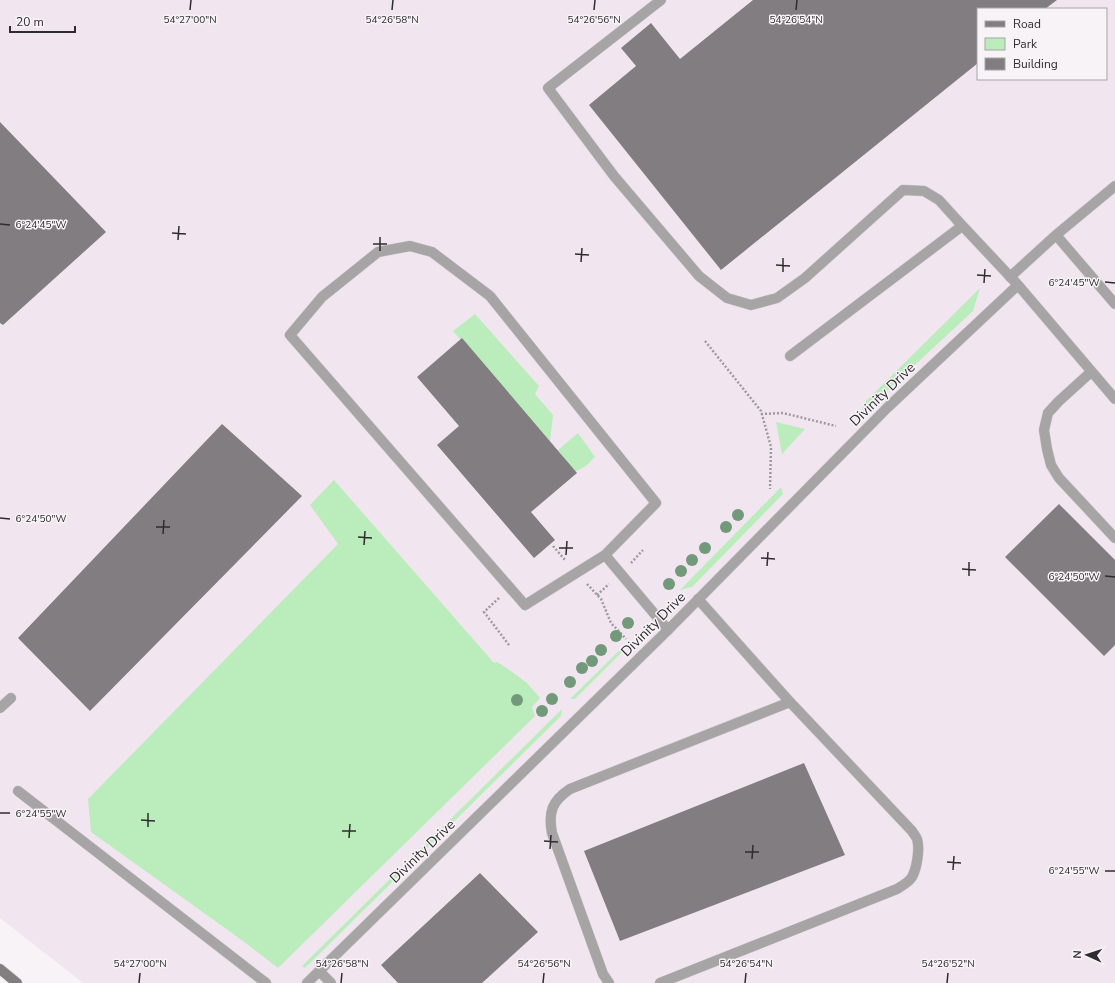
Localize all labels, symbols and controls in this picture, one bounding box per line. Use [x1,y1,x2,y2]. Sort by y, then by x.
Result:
scale bar [10,8,75,34]
legend [977,8,1107,80]
text: 54°27'00"N [163,13,217,27]
text: 54°26'58"N [365,13,419,27]
text: 54°26'56"N [567,13,621,27]
text: 54°26'54"N [769,13,823,27]
text: 20 m [16,14,44,30]
text: Road [1013,16,1041,32]
text: Park [1013,36,1038,52]
text: Building [1013,56,1058,72]
text: 6°24'45"W [16,218,66,232]
text: 6°24'45"W [1049,276,1099,290]
street label: Divinity Drive [845,358,919,430]
text: 6°24'50"W [16,512,66,526]
text: 6°24'50"W [1049,570,1099,584]
street label: Divinity Drive [617,588,690,661]
text: 6°24'55"W [16,807,66,821]
street label: Divinity Drive [385,815,459,887]
text: 6°24'55"W [1049,864,1099,878]
north arrow [1067,935,1107,975]
text: N [1070,950,1085,959]
text: 54°27'00"N [113,957,167,971]
text: 54°26'58"N [315,957,369,971]
text: 54°26'56"N [517,957,571,971]
text: 54°26'54"N [719,957,773,971]
text: 54°26'52"N [921,957,975,971]

